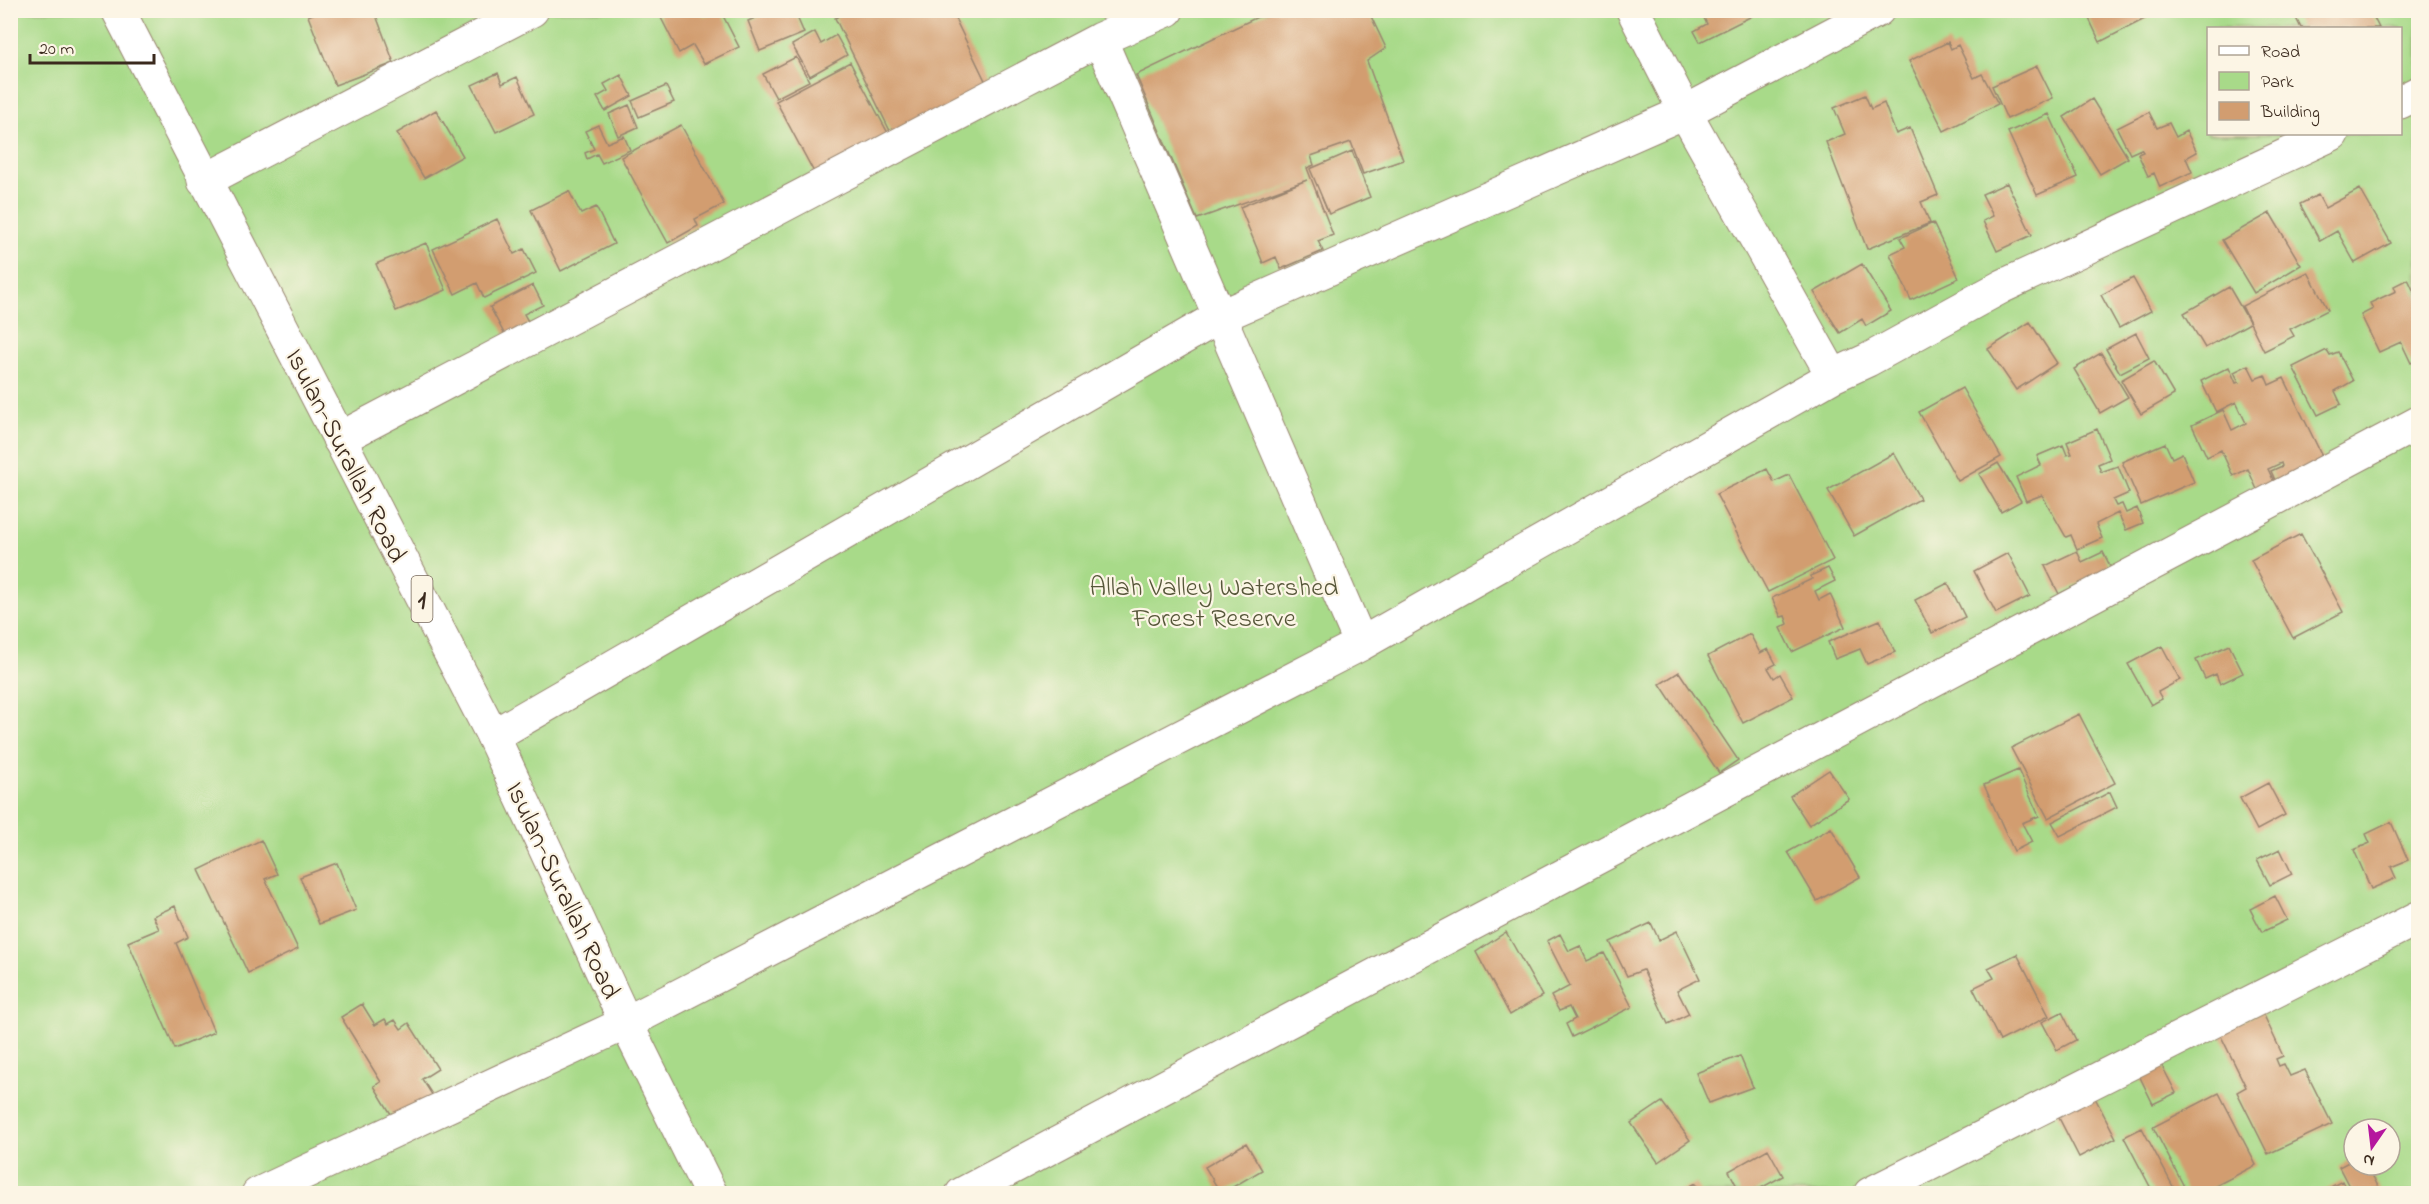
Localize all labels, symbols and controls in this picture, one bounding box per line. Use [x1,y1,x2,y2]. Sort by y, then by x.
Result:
scale bar [30,27,154,65]
legend [2207,27,2402,135]
text: 20 m [39,37,74,63]
text: Road [2261,40,2300,66]
text: Park [2261,70,2294,96]
text: Building [2260,100,2320,127]
street label: Isulan-Surallah Road [274,342,416,570]
park label: Allah Valley Watershed Forest Reserve [1090,569,1338,639]
road number: 1 [412,576,432,622]
street label: Isulan-Surallah Road [494,776,629,1006]
north arrow [2342,1117,2402,1177]
text: N [2361,1147,2377,1173]

